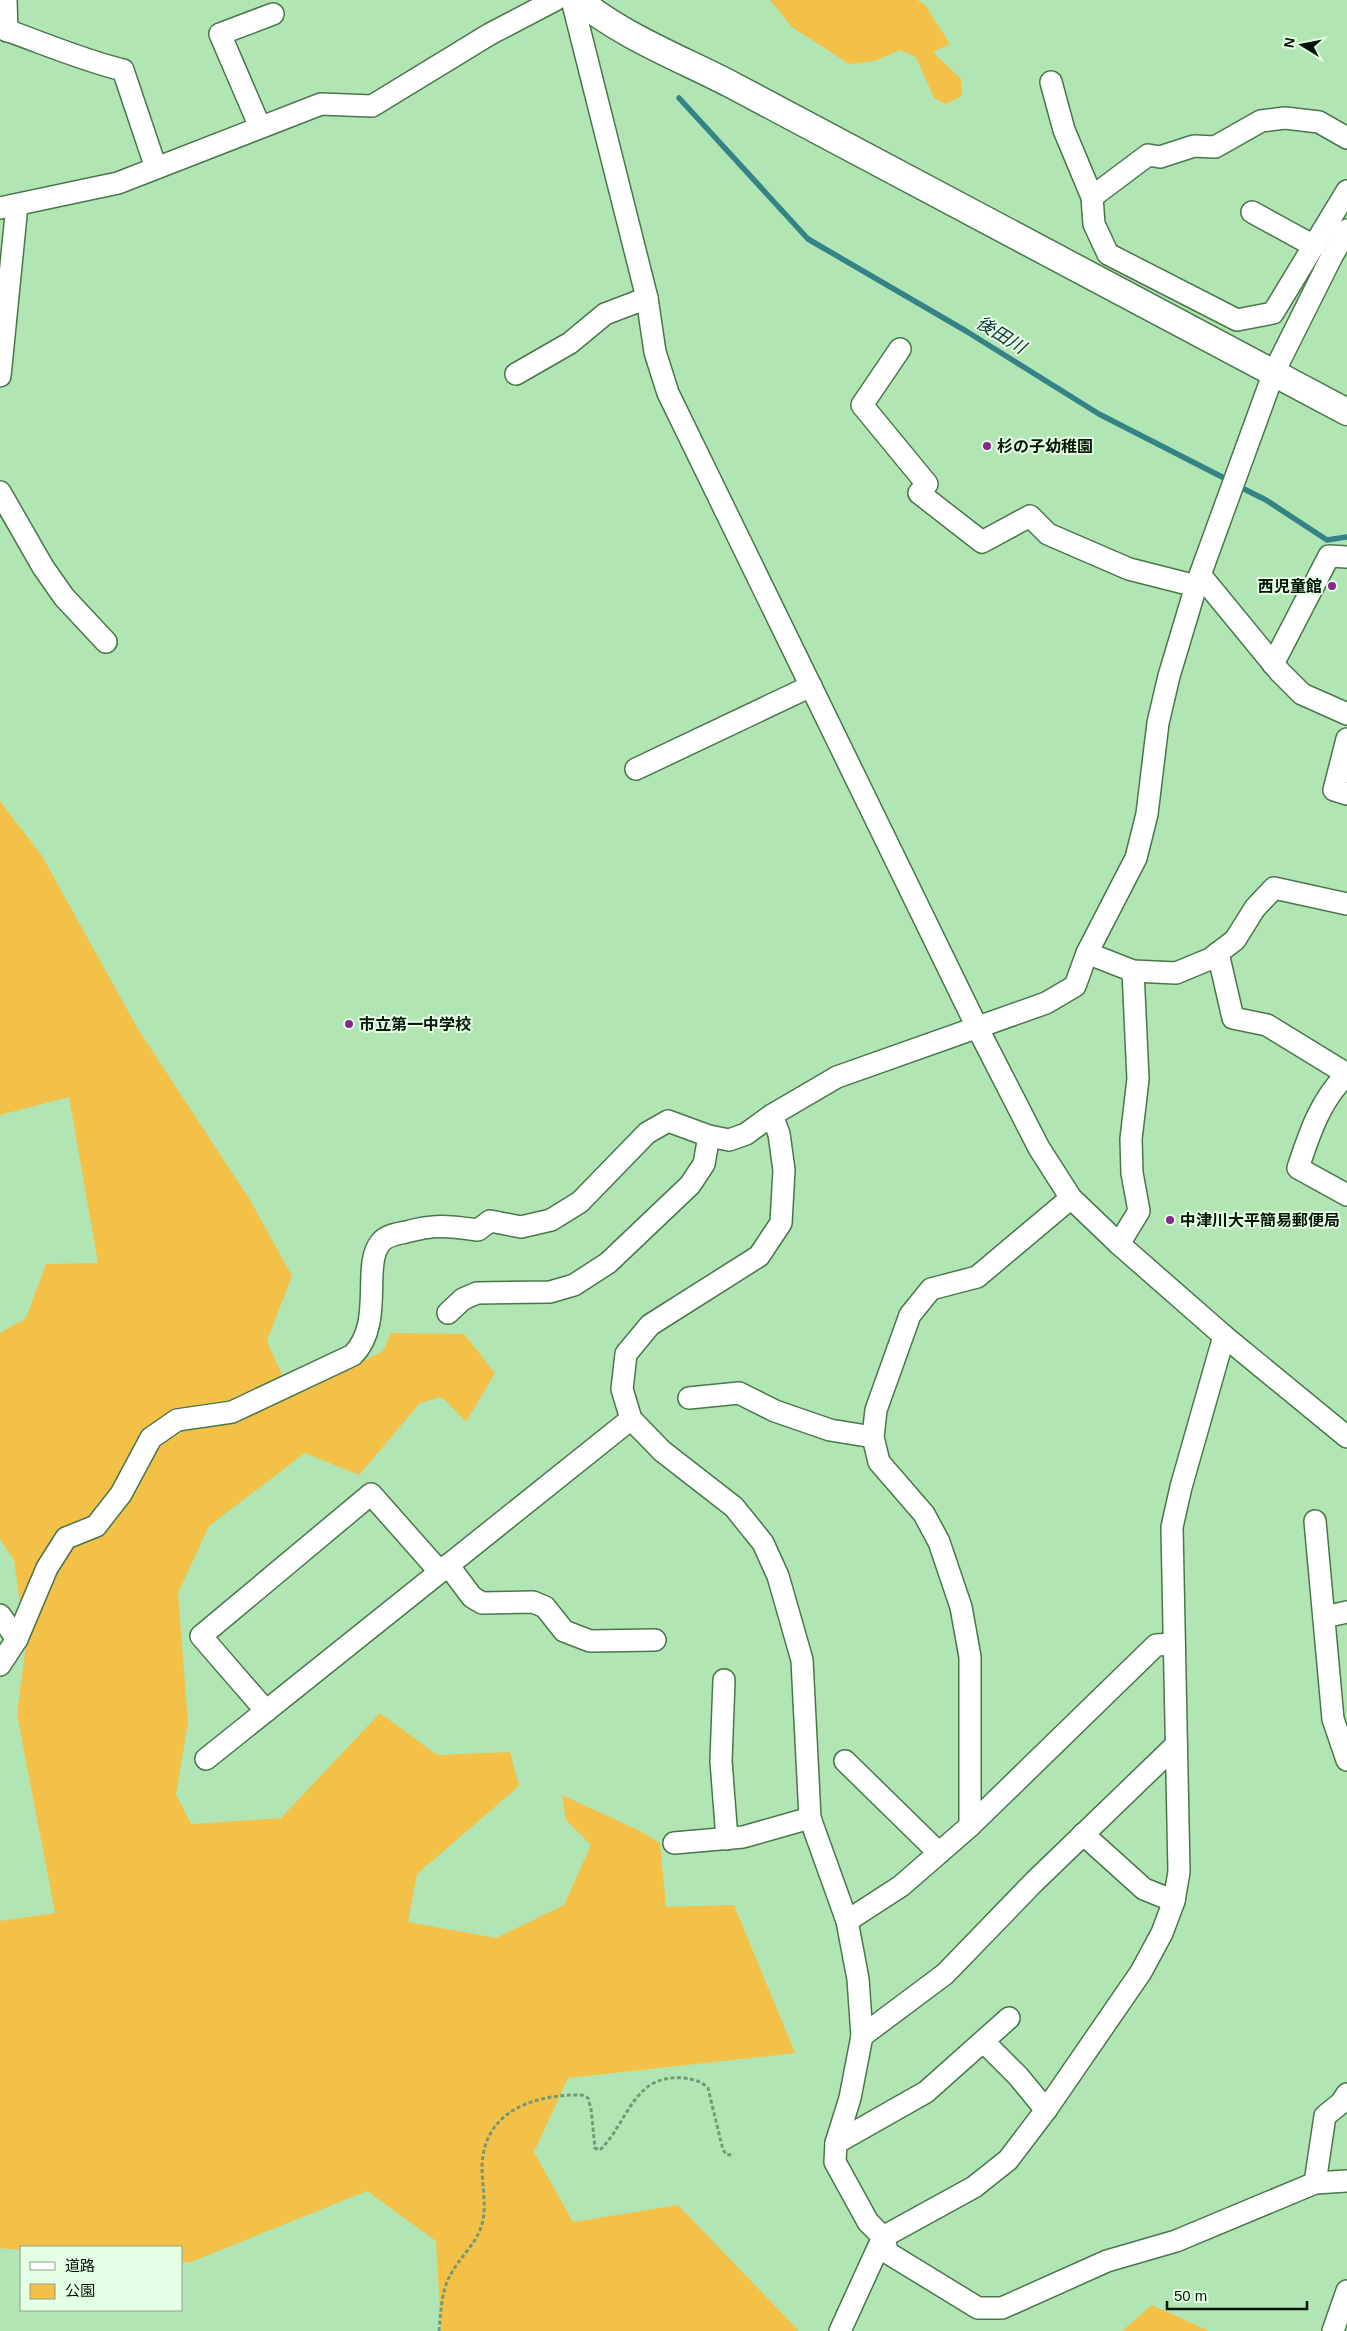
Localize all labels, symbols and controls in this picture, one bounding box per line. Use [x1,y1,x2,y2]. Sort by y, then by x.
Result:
north arrow [1277,20,1327,70]
text: N [1280,36,1298,49]
water label: 後田川 [973,312,1031,359]
place label: 杉の子幼稚園 [997,438,1093,455]
marker: 杉の子幼稚園 [981,440,993,452]
place label: 西児童館 [1258,578,1322,595]
marker: 西児童館 [1326,580,1338,592]
place label: 市立第一中学校 [359,1016,471,1033]
marker: 市立第一中学校 [343,1018,355,1030]
place label: 中津川大平簡易郵便局 [1180,1212,1340,1229]
marker: 中津川大平簡易郵便局 [1164,1214,1176,1226]
legend [20,2246,182,2311]
text: 道路 [65,2257,95,2274]
scale bar [1167,2278,1307,2310]
text: 公園 [65,2282,95,2299]
text: 50 m [1174,2287,1207,2304]

